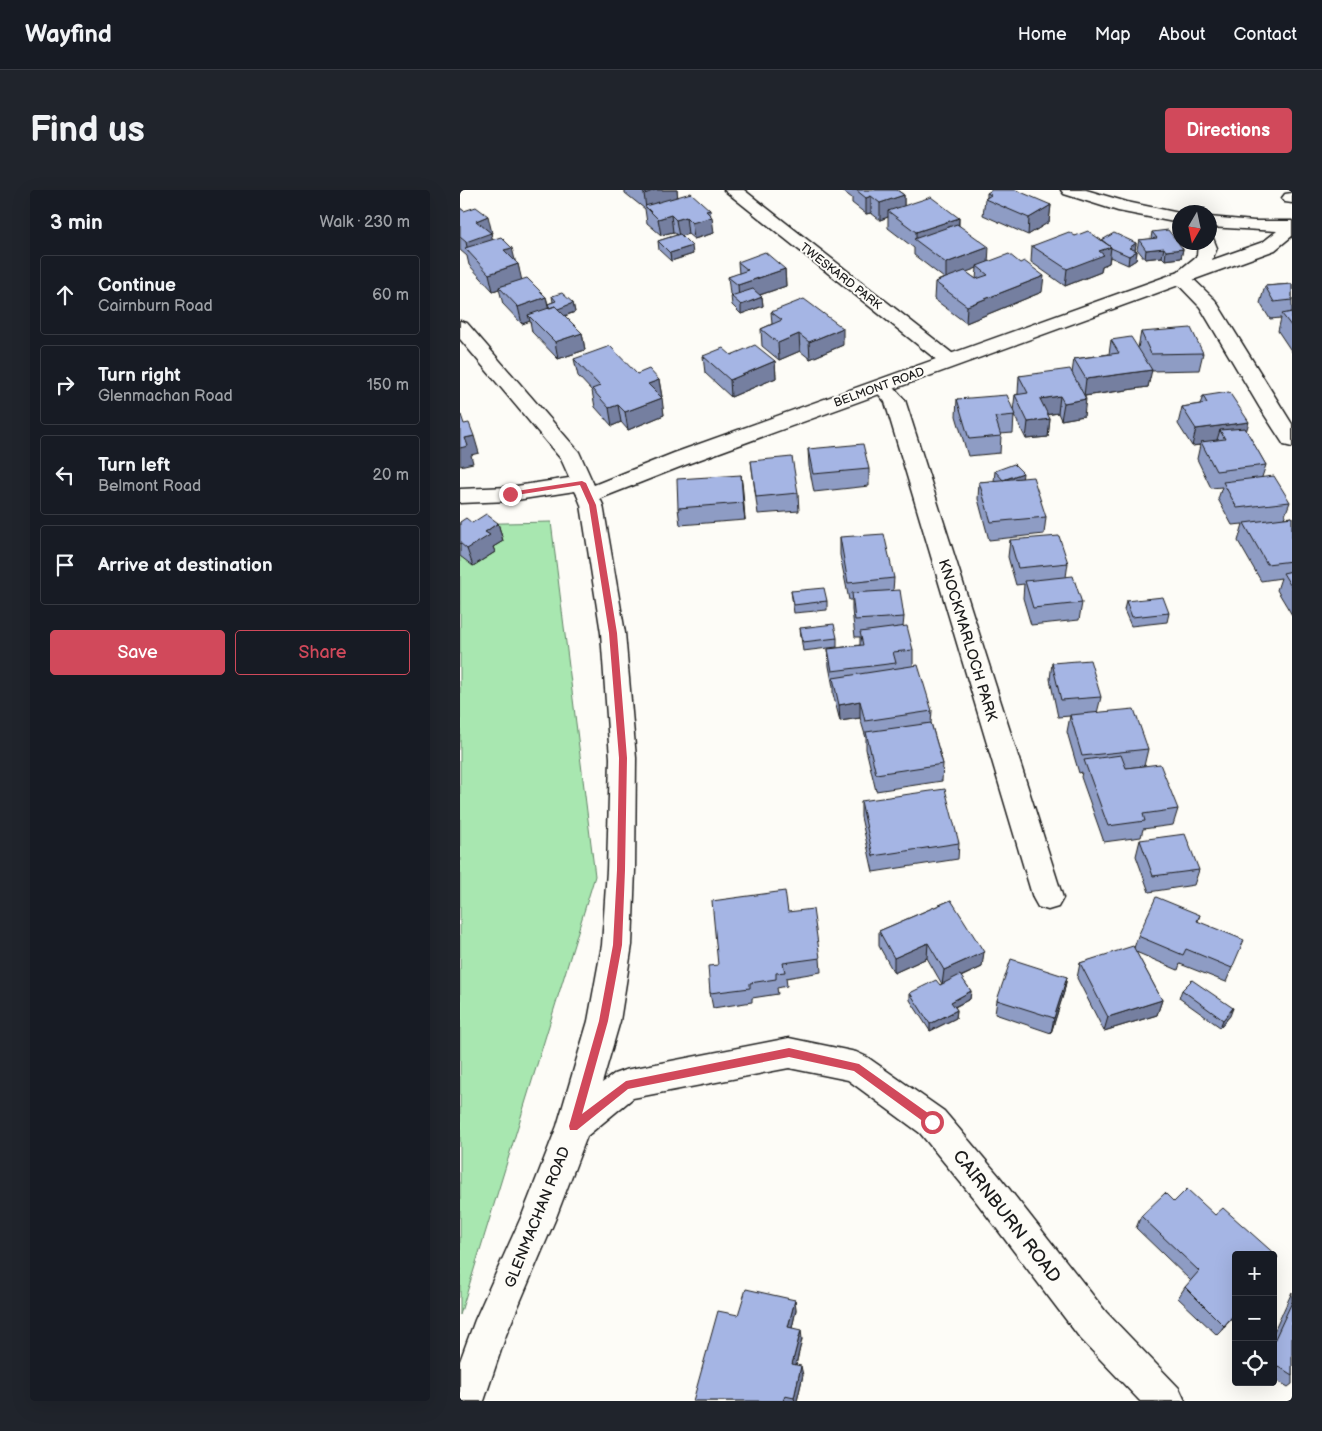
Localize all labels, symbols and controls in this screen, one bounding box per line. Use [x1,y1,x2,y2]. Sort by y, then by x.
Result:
text: Wayfind [25,20,112,49]
text: Home [1018,24,1067,45]
text: Map [1095,24,1131,45]
text: About [1159,24,1206,45]
text: Contact [1234,24,1297,45]
button: Directions [1165,108,1292,153]
text: Find us [30,109,145,152]
north arrow [1172,205,1217,250]
text: 3 min [50,210,103,235]
text: Walk · 230 m [320,213,410,232]
street label: TWESKARD PARK [797,240,885,313]
text: Continue [98,274,176,297]
icon: ahead [51,281,79,309]
text: 60 m [372,286,409,305]
text: Cairnburn Road [98,297,213,316]
text: Turn right [98,364,181,387]
street label: BELMONT ROAD [832,364,927,411]
icon: right [51,371,79,399]
text: 150 m [367,376,409,395]
text: Glenmachan Road [98,387,233,406]
text: Turn left [98,454,170,477]
icon: left [51,461,79,489]
text: 20 m [373,466,409,485]
text: Belmont Road [98,477,201,496]
route end [499,483,522,506]
icon: arrive [51,551,79,579]
text: Arrive at destination [98,554,273,577]
street label: KNOCKMARLOCH PARK [934,557,1001,724]
button: Save [50,630,225,675]
button: Share [235,630,410,675]
route start [921,1111,944,1134]
street label: GLENMACHAN ROAD [500,1144,575,1291]
street label: CAIRNBURN ROAD [948,1146,1065,1287]
map controls [1232,1251,1277,1386]
button: + [1232,1251,1277,1296]
button: − [1232,1296,1277,1341]
button: locate [1232,1341,1277,1386]

